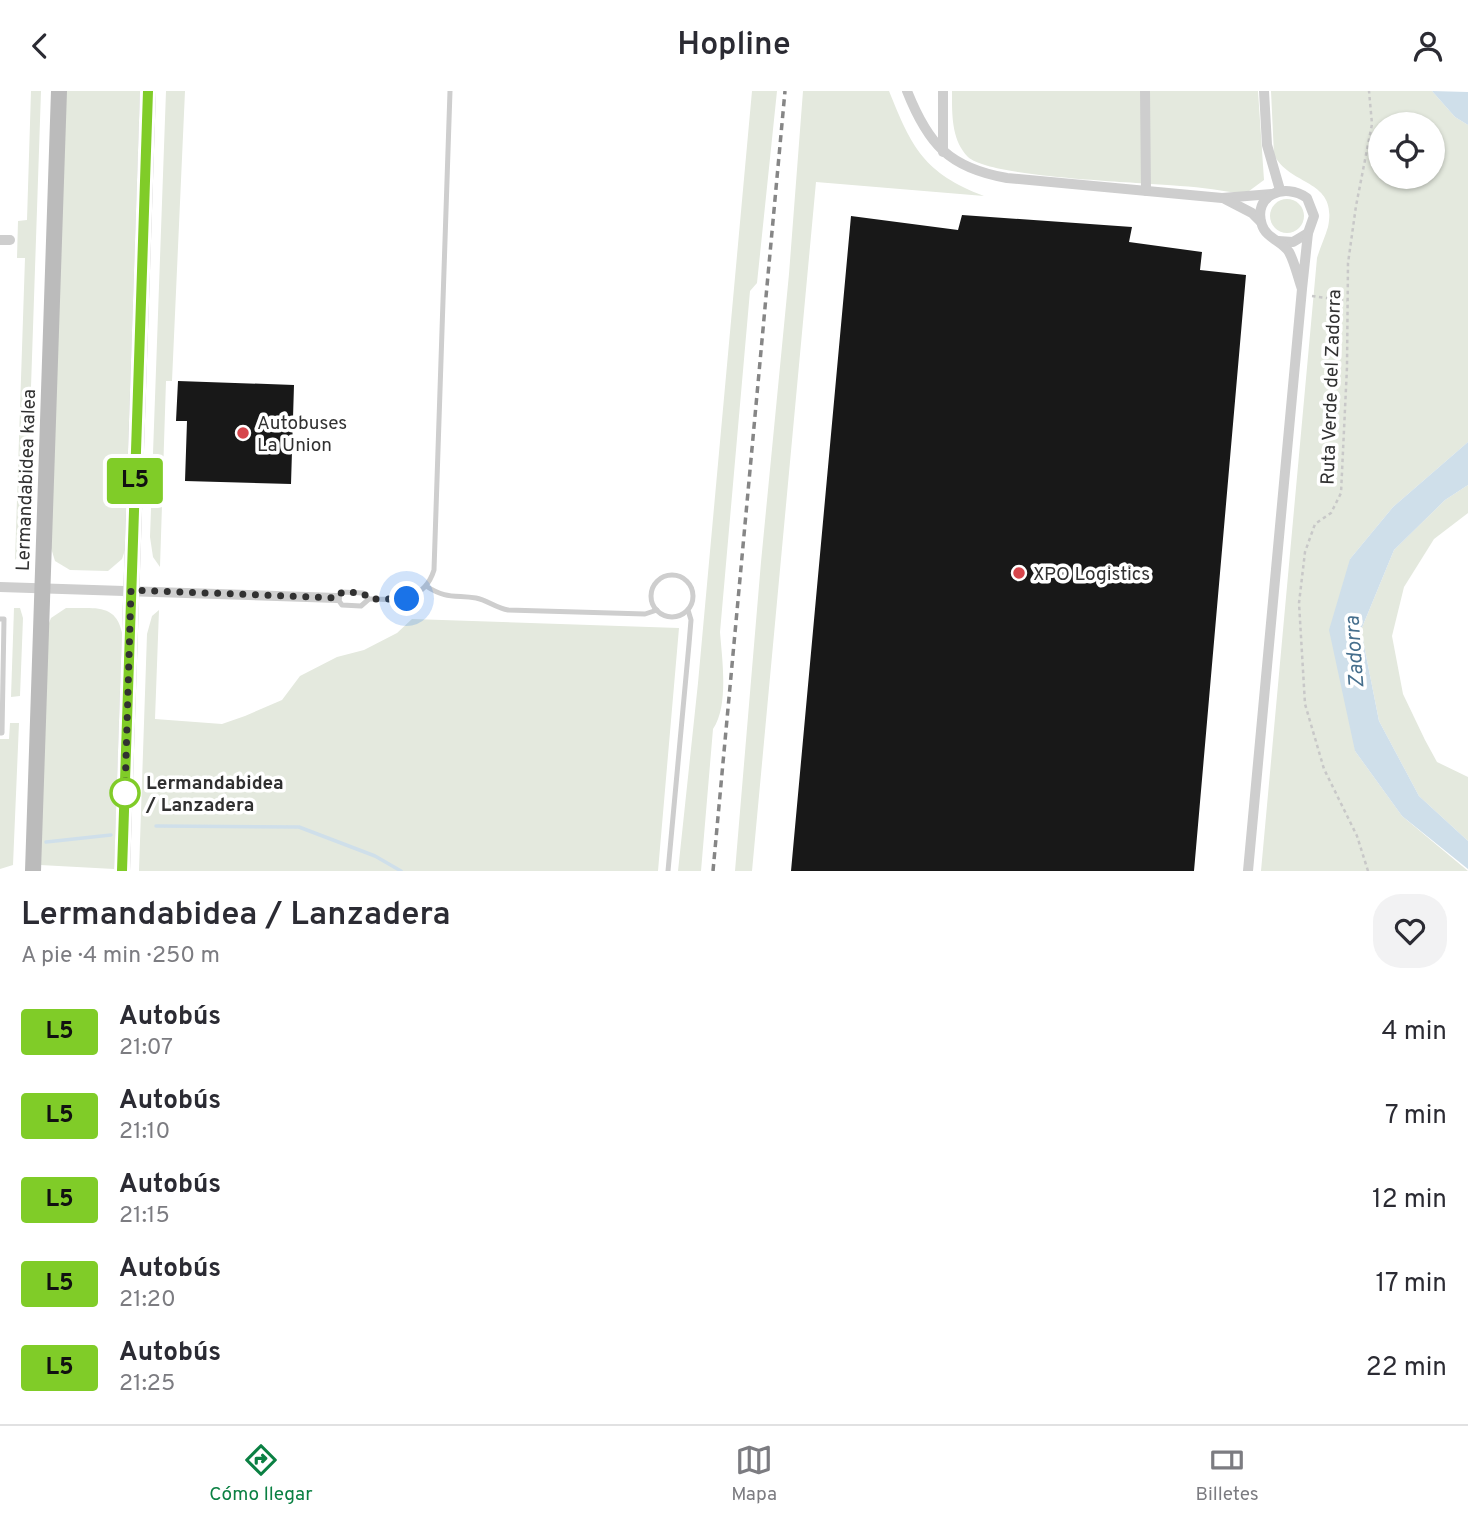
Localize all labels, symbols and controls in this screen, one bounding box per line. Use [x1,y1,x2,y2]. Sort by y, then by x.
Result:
text: Hopline [677,26,791,66]
icon: back [21,27,59,65]
icon: person [1409,27,1447,65]
map controls [1368,112,1445,189]
button: locate [1368,112,1445,189]
street label: Ruta Verde del Zadorra [1317,289,1347,485]
street label: Lermandabidea kalea [12,389,42,571]
place label: Autobuses La Union [257,412,347,458]
marker: Autobuses La Union [235,425,251,441]
line badge: L5 [104,458,166,504]
text: L5 [121,466,149,496]
place label: XPO Logistics [1033,563,1150,587]
marker: XPO Logistics [1011,565,1027,581]
your location [389,581,424,616]
water label: Zadorra [1339,615,1371,689]
place label: Lermandabidea / Lanzadera [145,772,284,818]
marker: Lermandabidea / Lanzadera [110,778,140,808]
button: heart [1373,894,1447,968]
text: Lermandabidea / Lanzadera [21,895,451,937]
text: A pie · 4 min · 250 m [21,942,220,971]
text: Autobús [119,1001,221,1034]
text: 4 min [1381,1016,1447,1049]
text: L5 [45,1017,74,1047]
text: 21:07 [119,1034,173,1063]
text: Autobús [119,1085,221,1118]
text: 7 min [1385,1100,1447,1133]
text: L5 [45,1101,74,1131]
text: 21:10 [119,1118,170,1147]
text: Autobús [119,1169,221,1202]
text: 12 min [1372,1184,1447,1217]
text: L5 [45,1185,74,1215]
text: 21:15 [119,1202,170,1231]
text: Autobús [119,1253,221,1286]
text: 17 min [1375,1268,1447,1301]
text: L5 [45,1269,74,1299]
text: 21:20 [119,1286,176,1315]
text: Autobús [119,1337,221,1370]
text: 22 min [1366,1352,1447,1385]
text: L5 [45,1353,74,1383]
text: 21:25 [119,1370,175,1399]
tab: Cómo llegar [209,1441,313,1507]
tab: Mapa [731,1441,777,1507]
tab: Billetes [1196,1441,1259,1507]

